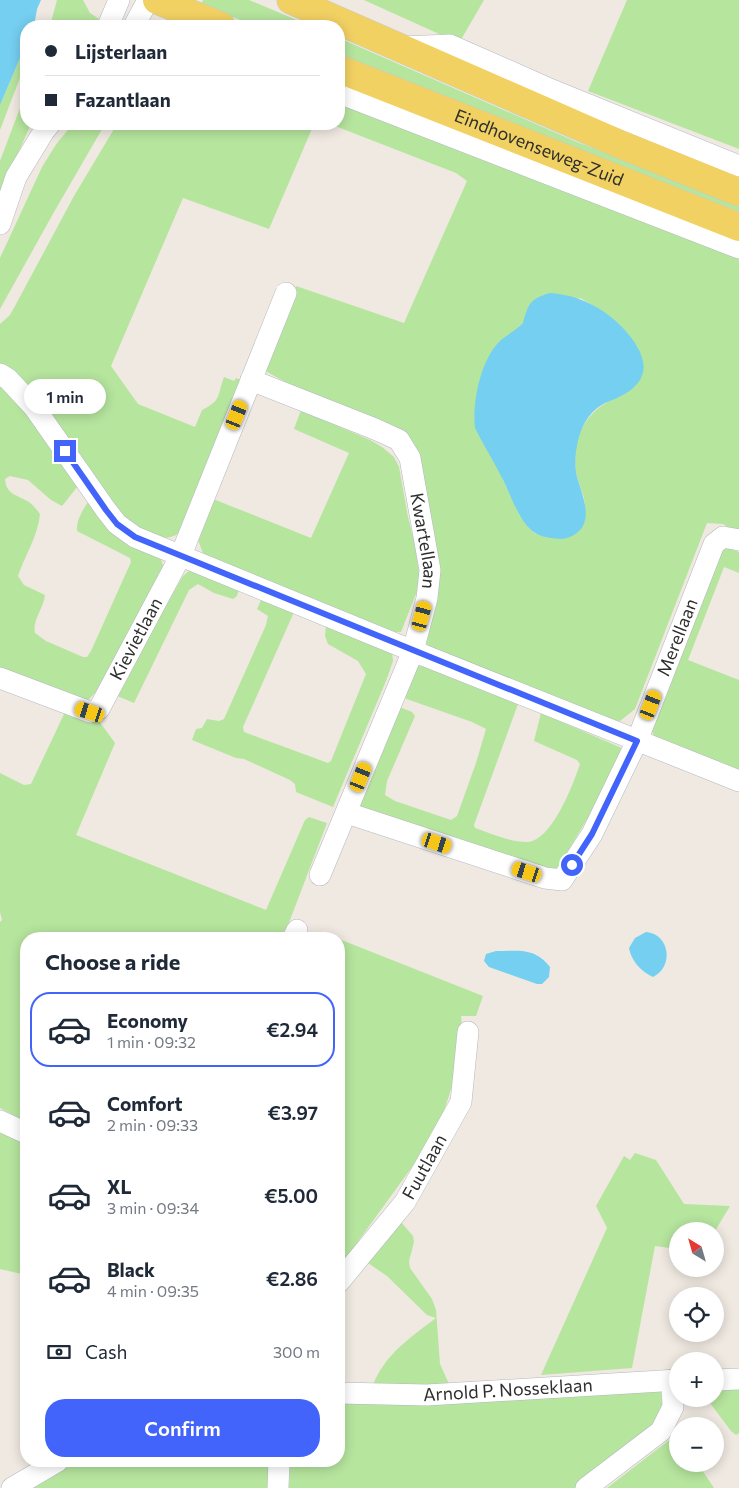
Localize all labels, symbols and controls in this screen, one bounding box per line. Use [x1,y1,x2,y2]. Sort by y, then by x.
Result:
text: Lijsterlaan [75,40,167,63]
text: Fazantlaan [75,88,171,111]
street label: Eindhovenseweg-Zuid [452,104,627,190]
callout: 1 min [24,378,106,414]
text: 1 min [46,387,84,406]
car [224,398,249,432]
route end [54,440,76,462]
street label: Kwartellaan [406,491,442,590]
street label: Kievietlaan [104,593,166,684]
street label: Merellaan [652,595,702,679]
car [410,600,433,632]
car [638,688,663,722]
car [73,700,106,724]
car [348,760,373,794]
car [420,831,453,855]
route start [561,854,583,876]
car [510,860,543,884]
text: Choose a ride [45,948,180,975]
icon: car [47,1007,92,1052]
text: Economy [107,1009,188,1032]
text: €2.94 [266,1018,318,1041]
text: 1 min · 09:32 [107,1032,196,1051]
icon: car [47,1090,92,1135]
text: Comfort [107,1092,183,1115]
text: €3.97 [268,1101,318,1124]
text: 2 min · 09:33 [107,1115,198,1134]
street label: Fuutlaan [397,1130,451,1203]
icon: car [47,1173,92,1218]
text: XL [107,1175,132,1198]
text: €5.00 [264,1184,318,1207]
text: 3 min · 09:34 [107,1198,199,1217]
north arrow [669,1222,724,1278]
map controls [669,1222,724,1472]
icon: car [47,1256,92,1301]
text: Black [107,1258,155,1281]
text: €2.86 [266,1267,318,1290]
text: 4 min · 09:35 [107,1281,199,1300]
button: locate [669,1287,724,1342]
icon: cash [45,1338,73,1366]
text: Cash [85,1340,127,1363]
text: 300 m [273,1342,320,1361]
button: + [669,1352,724,1407]
street label: Arnold P. Nosseklaan [422,1373,593,1405]
button: Confirm [45,1399,320,1457]
button: − [669,1417,724,1472]

